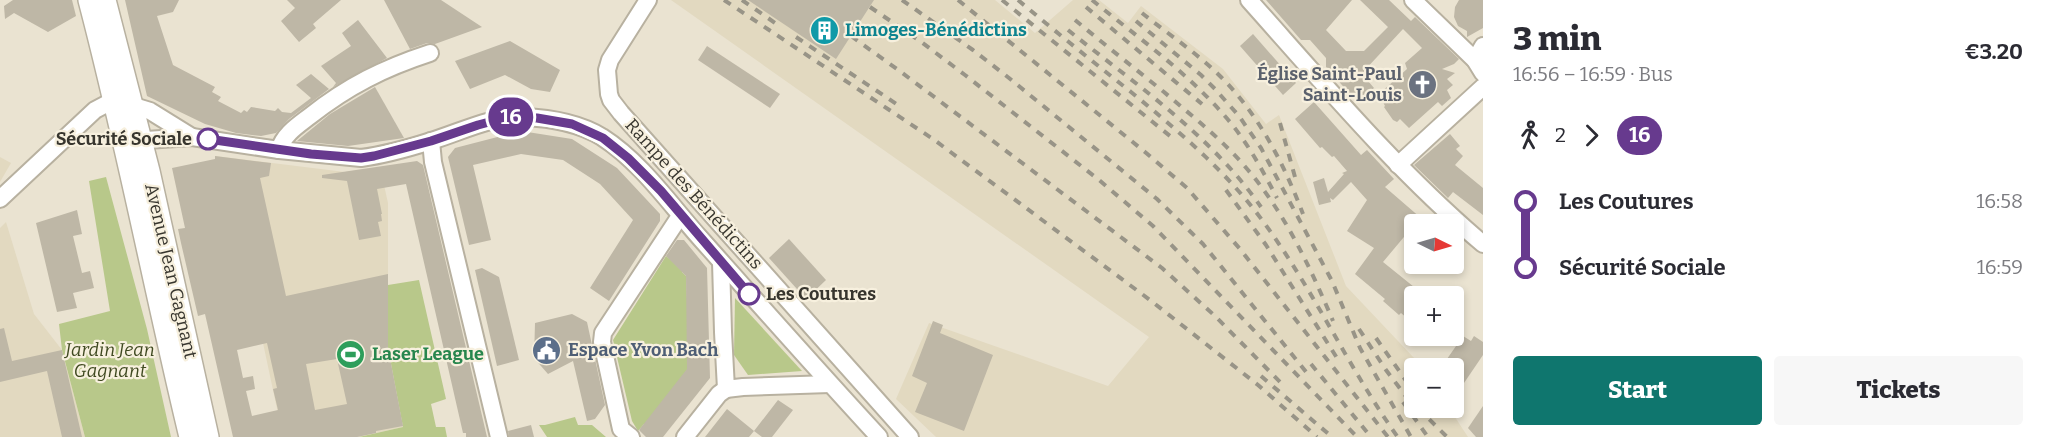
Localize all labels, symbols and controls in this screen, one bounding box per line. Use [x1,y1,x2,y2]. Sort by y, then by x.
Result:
building icon: Limoges-Bénédictins [808,14,840,46]
place label: Limoges-Bénédictins [845,19,1027,41]
text: 3 min [1513,19,1601,59]
text: €3.20 [1964,38,2023,65]
place label: Église Saint-Paul Saint-Louis [1257,62,1402,106]
text: 16:56 – 16:59 · Bus [1513,62,1673,86]
church icon: Église Saint-Paul Saint-Louis [1407,68,1439,100]
line badge: 16 [484,98,538,136]
text: 16 [500,104,522,130]
street label: Rampe des Bénédictins [621,114,767,274]
icon: walk [1513,119,1546,152]
icon: forward [1575,119,1608,152]
text: 16 [1629,122,1650,148]
text: 2 [1555,123,1566,147]
place label: Sécurité Sociale [56,128,192,150]
marker: Sécurité Sociale [197,128,219,150]
street label: Avenue Jean Gagnant [140,181,202,361]
text: Les Coutures [1559,188,1694,215]
text: 16:58 [1976,189,2023,213]
north arrow [1404,214,1464,274]
map controls [1404,214,1464,418]
text: Sécurité Sociale [1559,254,1726,281]
text: 16:59 [1977,255,2023,279]
marker: Les Coutures [738,283,760,305]
place label: Les Coutures [766,283,876,305]
button: + [1404,286,1464,346]
public building icon: Espace Yvon Bach [531,334,563,366]
sports icon: Laser League [335,338,367,370]
park label: Jardin Jean Gagnant [63,339,155,382]
place label: Espace Yvon Bach [568,339,719,361]
place label: Laser League [372,343,484,365]
button: Start [1513,356,1762,425]
button: Tickets [1774,356,2023,425]
button: − [1404,358,1464,418]

